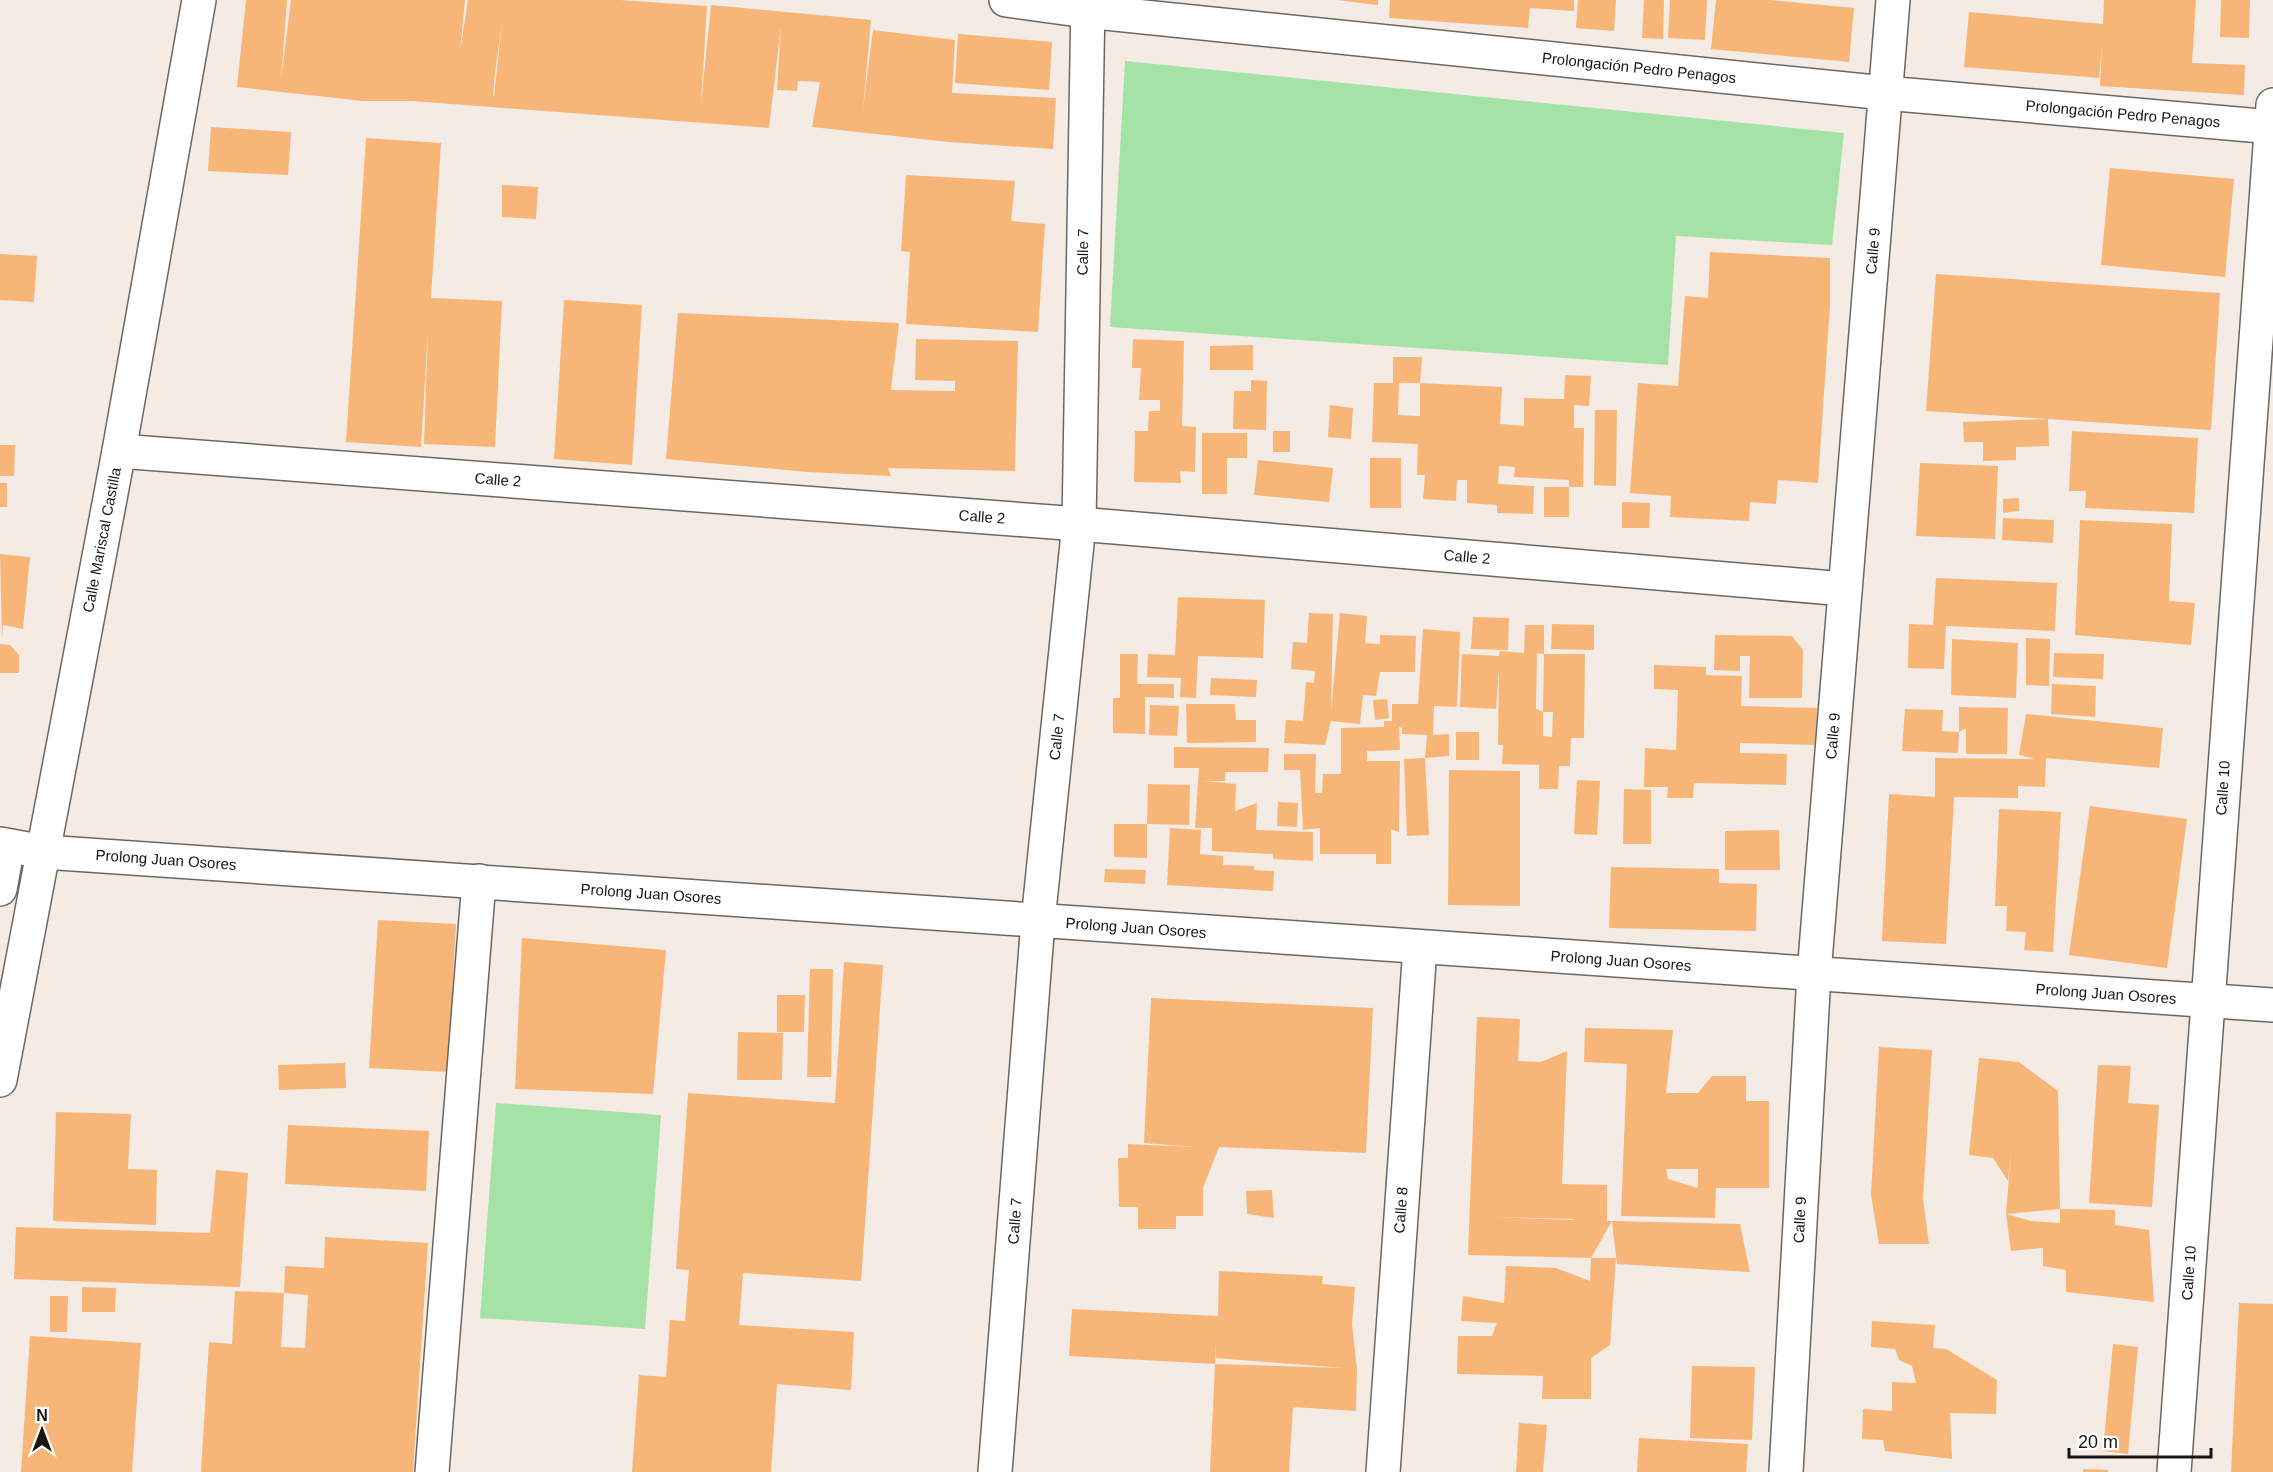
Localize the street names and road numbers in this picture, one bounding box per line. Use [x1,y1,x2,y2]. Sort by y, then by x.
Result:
street label: Prolongación Pedro Penagos [1541,49,1737,86]
street label: Prolongación Pedro Penagos [2025,97,2221,130]
street label: Calle 9 [1862,227,1883,275]
street label: Calle 7 [1074,228,1091,275]
street label: Calle Mariscal Castilla [79,465,124,614]
street label: Calle 2 [474,469,522,490]
street label: Calle 2 [958,506,1006,527]
street label: Calle 2 [1443,546,1491,567]
street label: Calle 9 [1822,712,1843,760]
street label: Calle 7 [1046,713,1067,761]
street label: Calle 10 [2212,760,2233,816]
street label: Prolong Juan Osores [95,846,237,873]
street label: Prolong Juan Osores [580,880,722,907]
street label: Prolong Juan Osores [1065,914,1207,941]
street label: Prolong Juan Osores [1550,947,1692,974]
street label: Prolong Juan Osores [2035,980,2177,1007]
street label: Calle 8 [1390,1186,1411,1234]
street label: Calle 9 [1790,1196,1809,1244]
street label: Calle 7 [1004,1197,1025,1245]
street label: Calle 10 [2178,1245,2199,1301]

